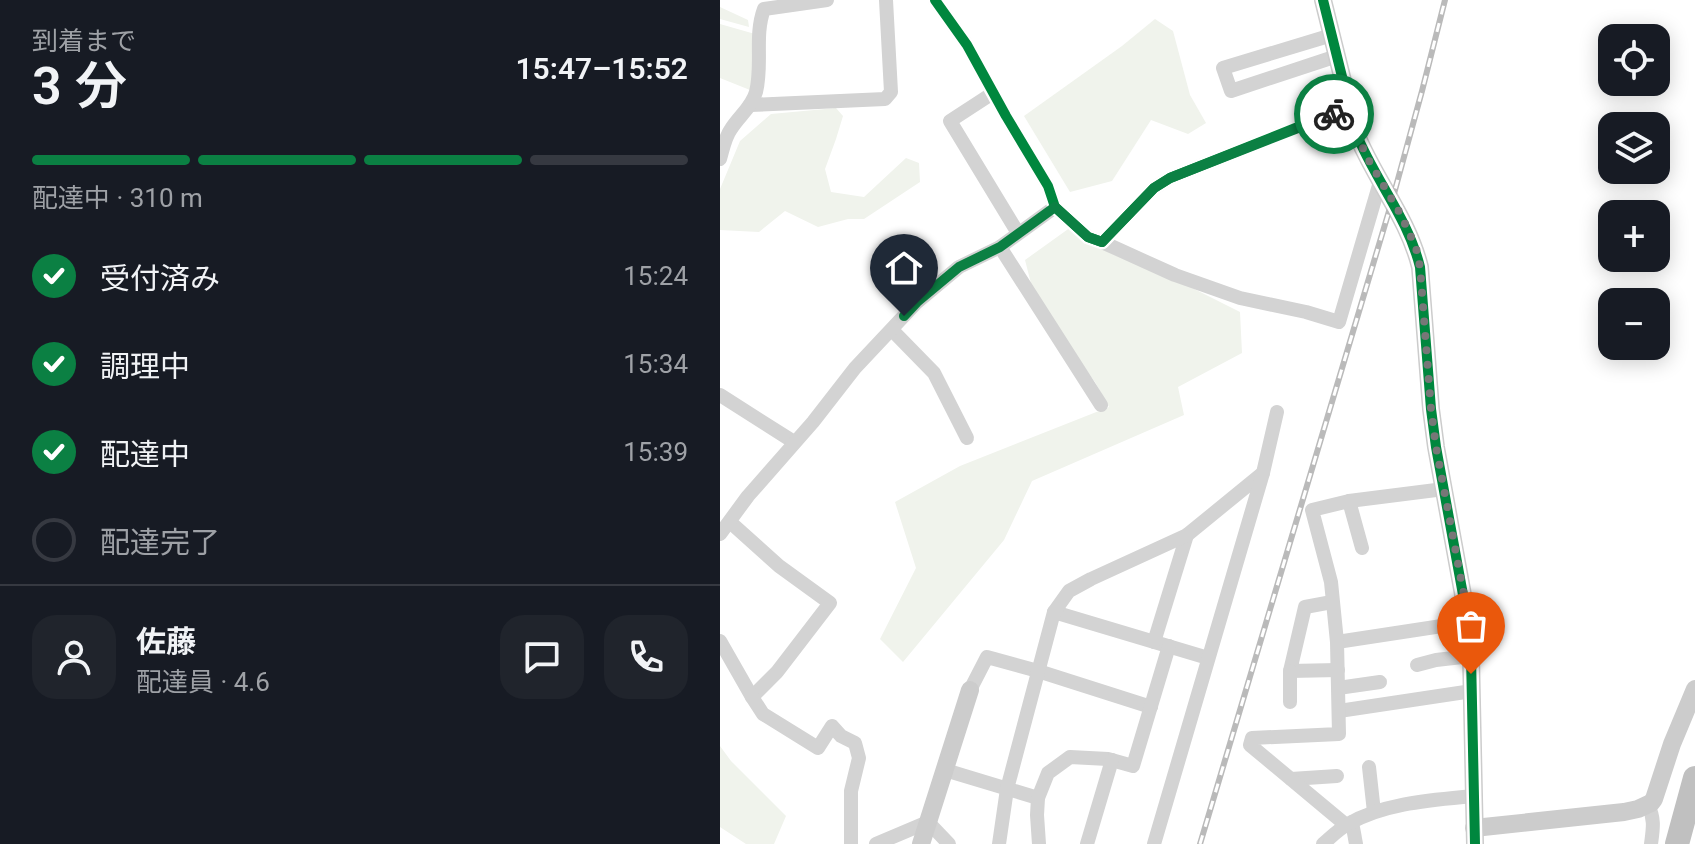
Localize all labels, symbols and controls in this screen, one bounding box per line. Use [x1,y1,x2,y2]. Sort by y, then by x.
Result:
map controls [1598,24,1670,360]
button: locate [1598,24,1670,96]
text: 到着まで [32,26,136,56]
text: 15:47–15:52 [515,51,688,86]
text: 3 分 [32,56,127,117]
courier [1294,74,1374,154]
icon: bike [1312,92,1356,136]
button: layers [1598,112,1670,184]
text: 配達中 · 310 m [32,183,203,213]
button: + [1598,200,1670,272]
pin [870,234,938,316]
icon: home [882,246,926,290]
icon: check [32,254,76,298]
text: 受付済み [100,261,220,296]
text: 15:24 [623,261,688,291]
button: − [1598,288,1670,360]
icon: check [32,342,76,386]
text: 調理中 [100,349,190,384]
text: 15:34 [623,349,688,379]
icon: check [32,430,76,474]
text: 配達中 [100,437,190,472]
text: 15:39 [623,437,688,467]
text: 配達完了 [100,525,220,560]
pin [1437,592,1505,674]
icon: bag [1449,604,1493,648]
button: person [32,615,116,699]
button: chat [500,615,584,699]
button: phone [604,615,688,699]
text: 佐藤 [136,624,196,659]
text: 配達員 · 4.6 [136,667,270,697]

